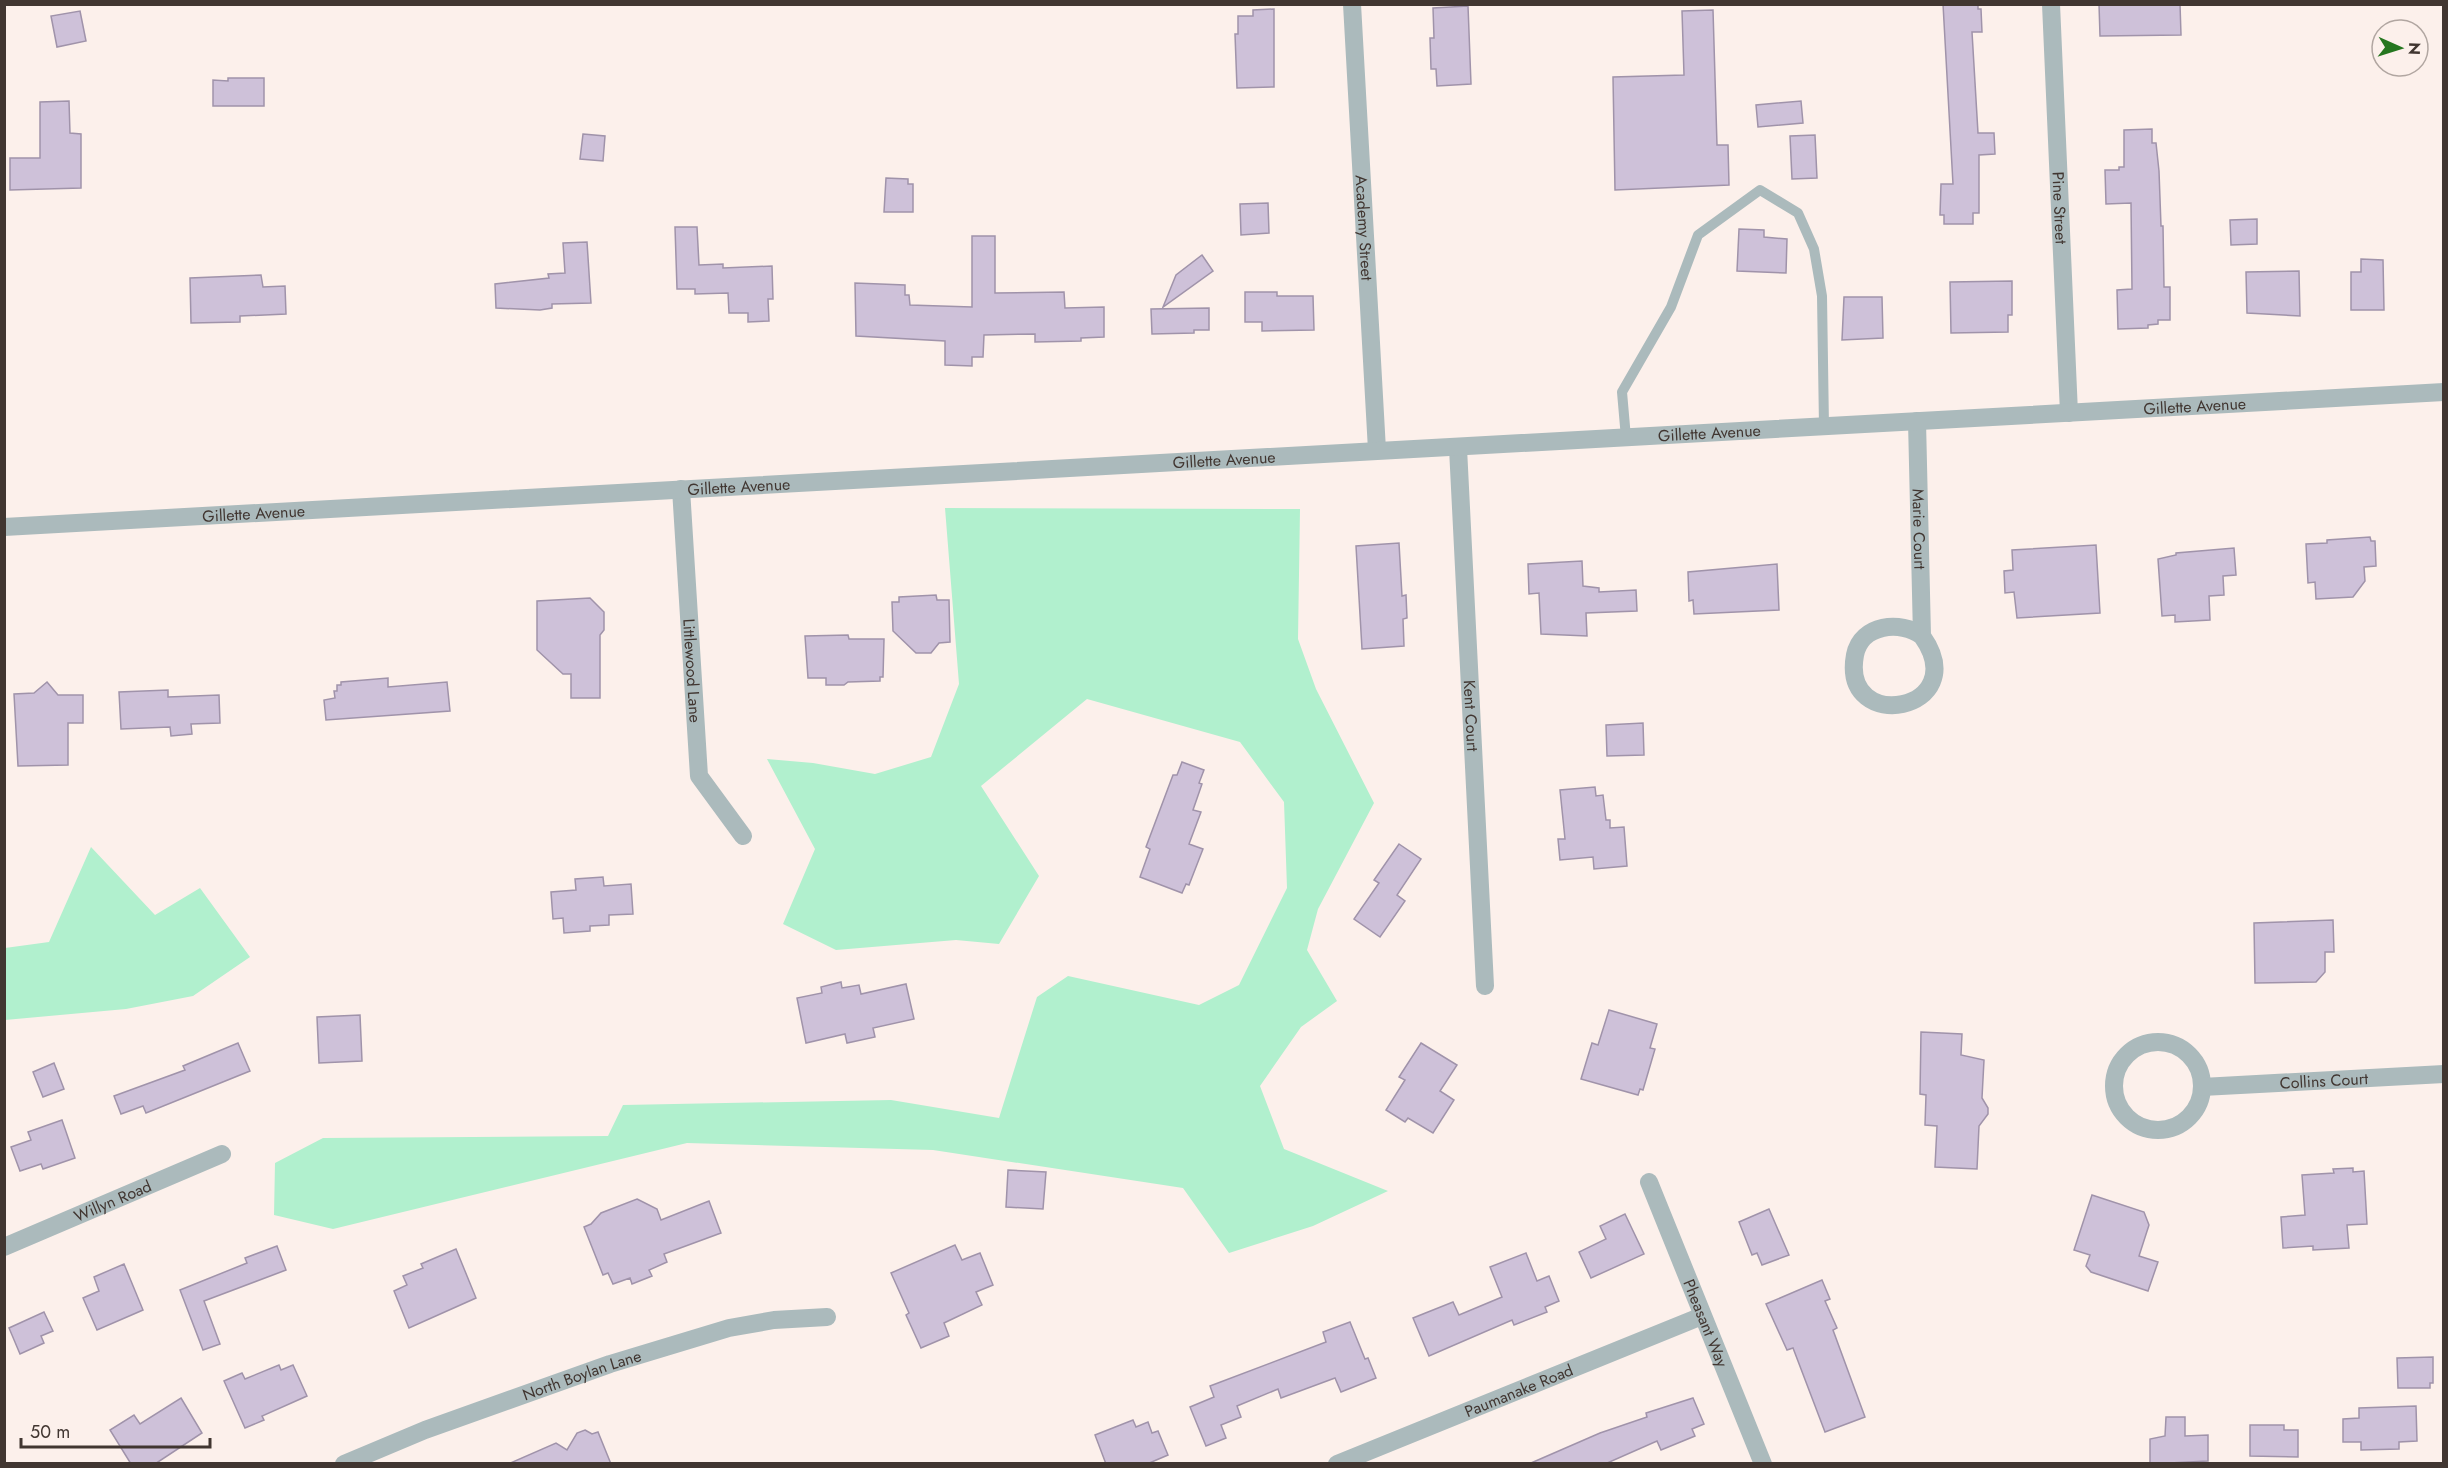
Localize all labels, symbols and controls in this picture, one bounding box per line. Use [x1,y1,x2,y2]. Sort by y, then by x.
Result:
north arrow [2370,18,2430,78]
text: N [2403,42,2426,56]
street label: Pine Street [2046,171,2073,245]
street label: Academy Street [1350,174,1378,281]
street label: Gillette Avenue [2143,392,2247,421]
street label: Gillette Avenue [1657,419,1761,447]
street label: Gillette Avenue [1172,446,1276,474]
street label: Gillette Avenue [687,473,791,501]
street label: Marie Court [1907,488,1931,570]
street label: Gillette Avenue [202,499,306,528]
street label: Littlewood Lane [677,618,707,723]
street label: Kent Court [1458,679,1484,752]
street label: Collins Court [2279,1067,2369,1095]
street label: Willyn Road [70,1174,155,1228]
street label: Pheasant Way [1677,1276,1734,1372]
street label: North Boylan Lane [519,1344,644,1406]
street label: Paumanake Road [1461,1359,1576,1423]
scale bar [21,1411,210,1449]
text: 50 m [30,1419,70,1445]

